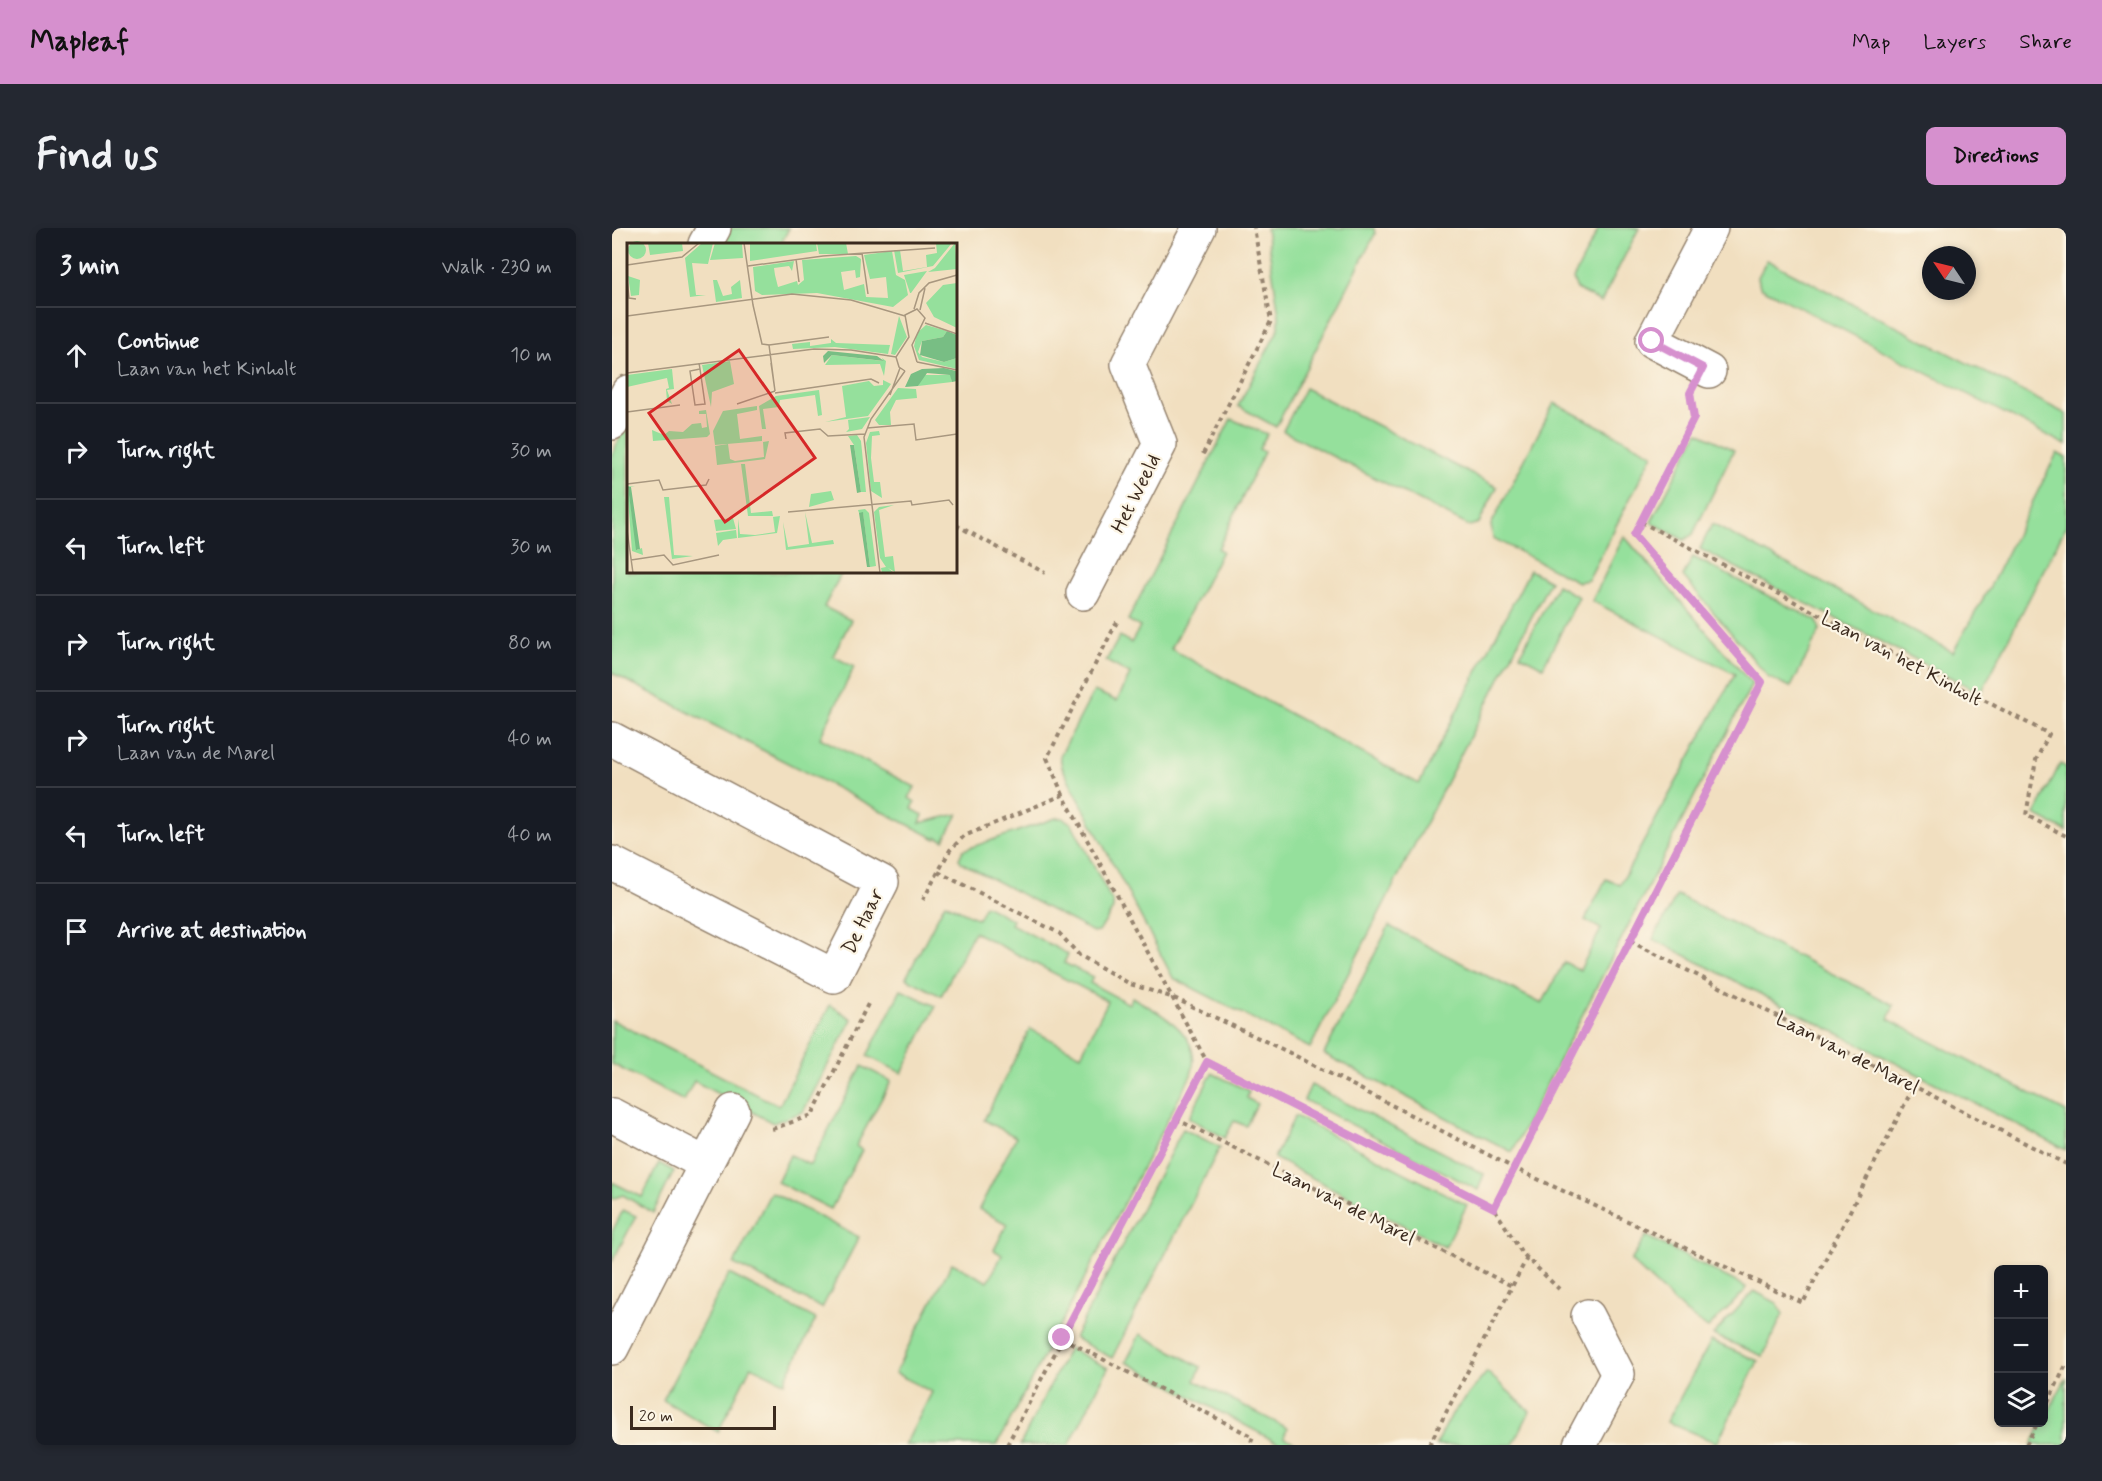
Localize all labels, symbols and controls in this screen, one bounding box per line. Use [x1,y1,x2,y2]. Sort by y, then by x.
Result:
text: Mapleaf [30,24,129,61]
text: Map [1852,28,1890,56]
text: Layers [1923,28,1986,56]
text: Share [2019,28,2072,56]
button: Directions [1926,127,2066,185]
text: Find us [36,129,158,184]
inset map [627,243,957,573]
north arrow [1922,246,1976,300]
text: 3 min [60,250,120,284]
text: Walk · 230 m [442,254,552,281]
route start [1638,327,1664,353]
text: Continue [117,328,199,356]
icon: ahead [60,339,93,372]
text: 10 m [510,342,552,369]
text: Laan van het Kinholt [117,356,296,383]
icon: right [60,435,93,468]
text: Turn right [117,437,215,465]
text: 30 m [510,438,552,465]
street label: Het Weeld [1105,450,1168,538]
icon: left [60,531,93,564]
text: Turn left [117,533,205,561]
text: 30 m [510,534,552,561]
street label: Laan van het Kinholt [1816,605,1987,713]
icon: right [60,627,93,660]
text: Turn right [117,629,215,657]
text: 80 m [508,630,552,657]
text: Turn right [117,712,215,740]
icon: right [60,723,93,756]
text: 40 m [508,726,552,753]
text: Laan van de Marel [117,740,275,767]
icon: left [60,819,93,852]
text: Turn left [117,821,205,849]
text: 40 m [508,822,552,849]
street label: De Haar [836,884,891,959]
icon: arrive [60,915,93,948]
text: Arrive at destination [117,917,307,945]
street label: Laan van de Marel [1771,1005,1924,1101]
street label: Laan van de Marel [1267,1156,1420,1252]
map controls [1994,1265,2048,1427]
button: + [1994,1265,2048,1319]
button: − [1994,1319,2048,1373]
route end [1048,1324,1074,1350]
button: layers [1994,1373,2048,1427]
scale bar [630,1403,776,1430]
text: 20 m [639,1406,673,1427]

